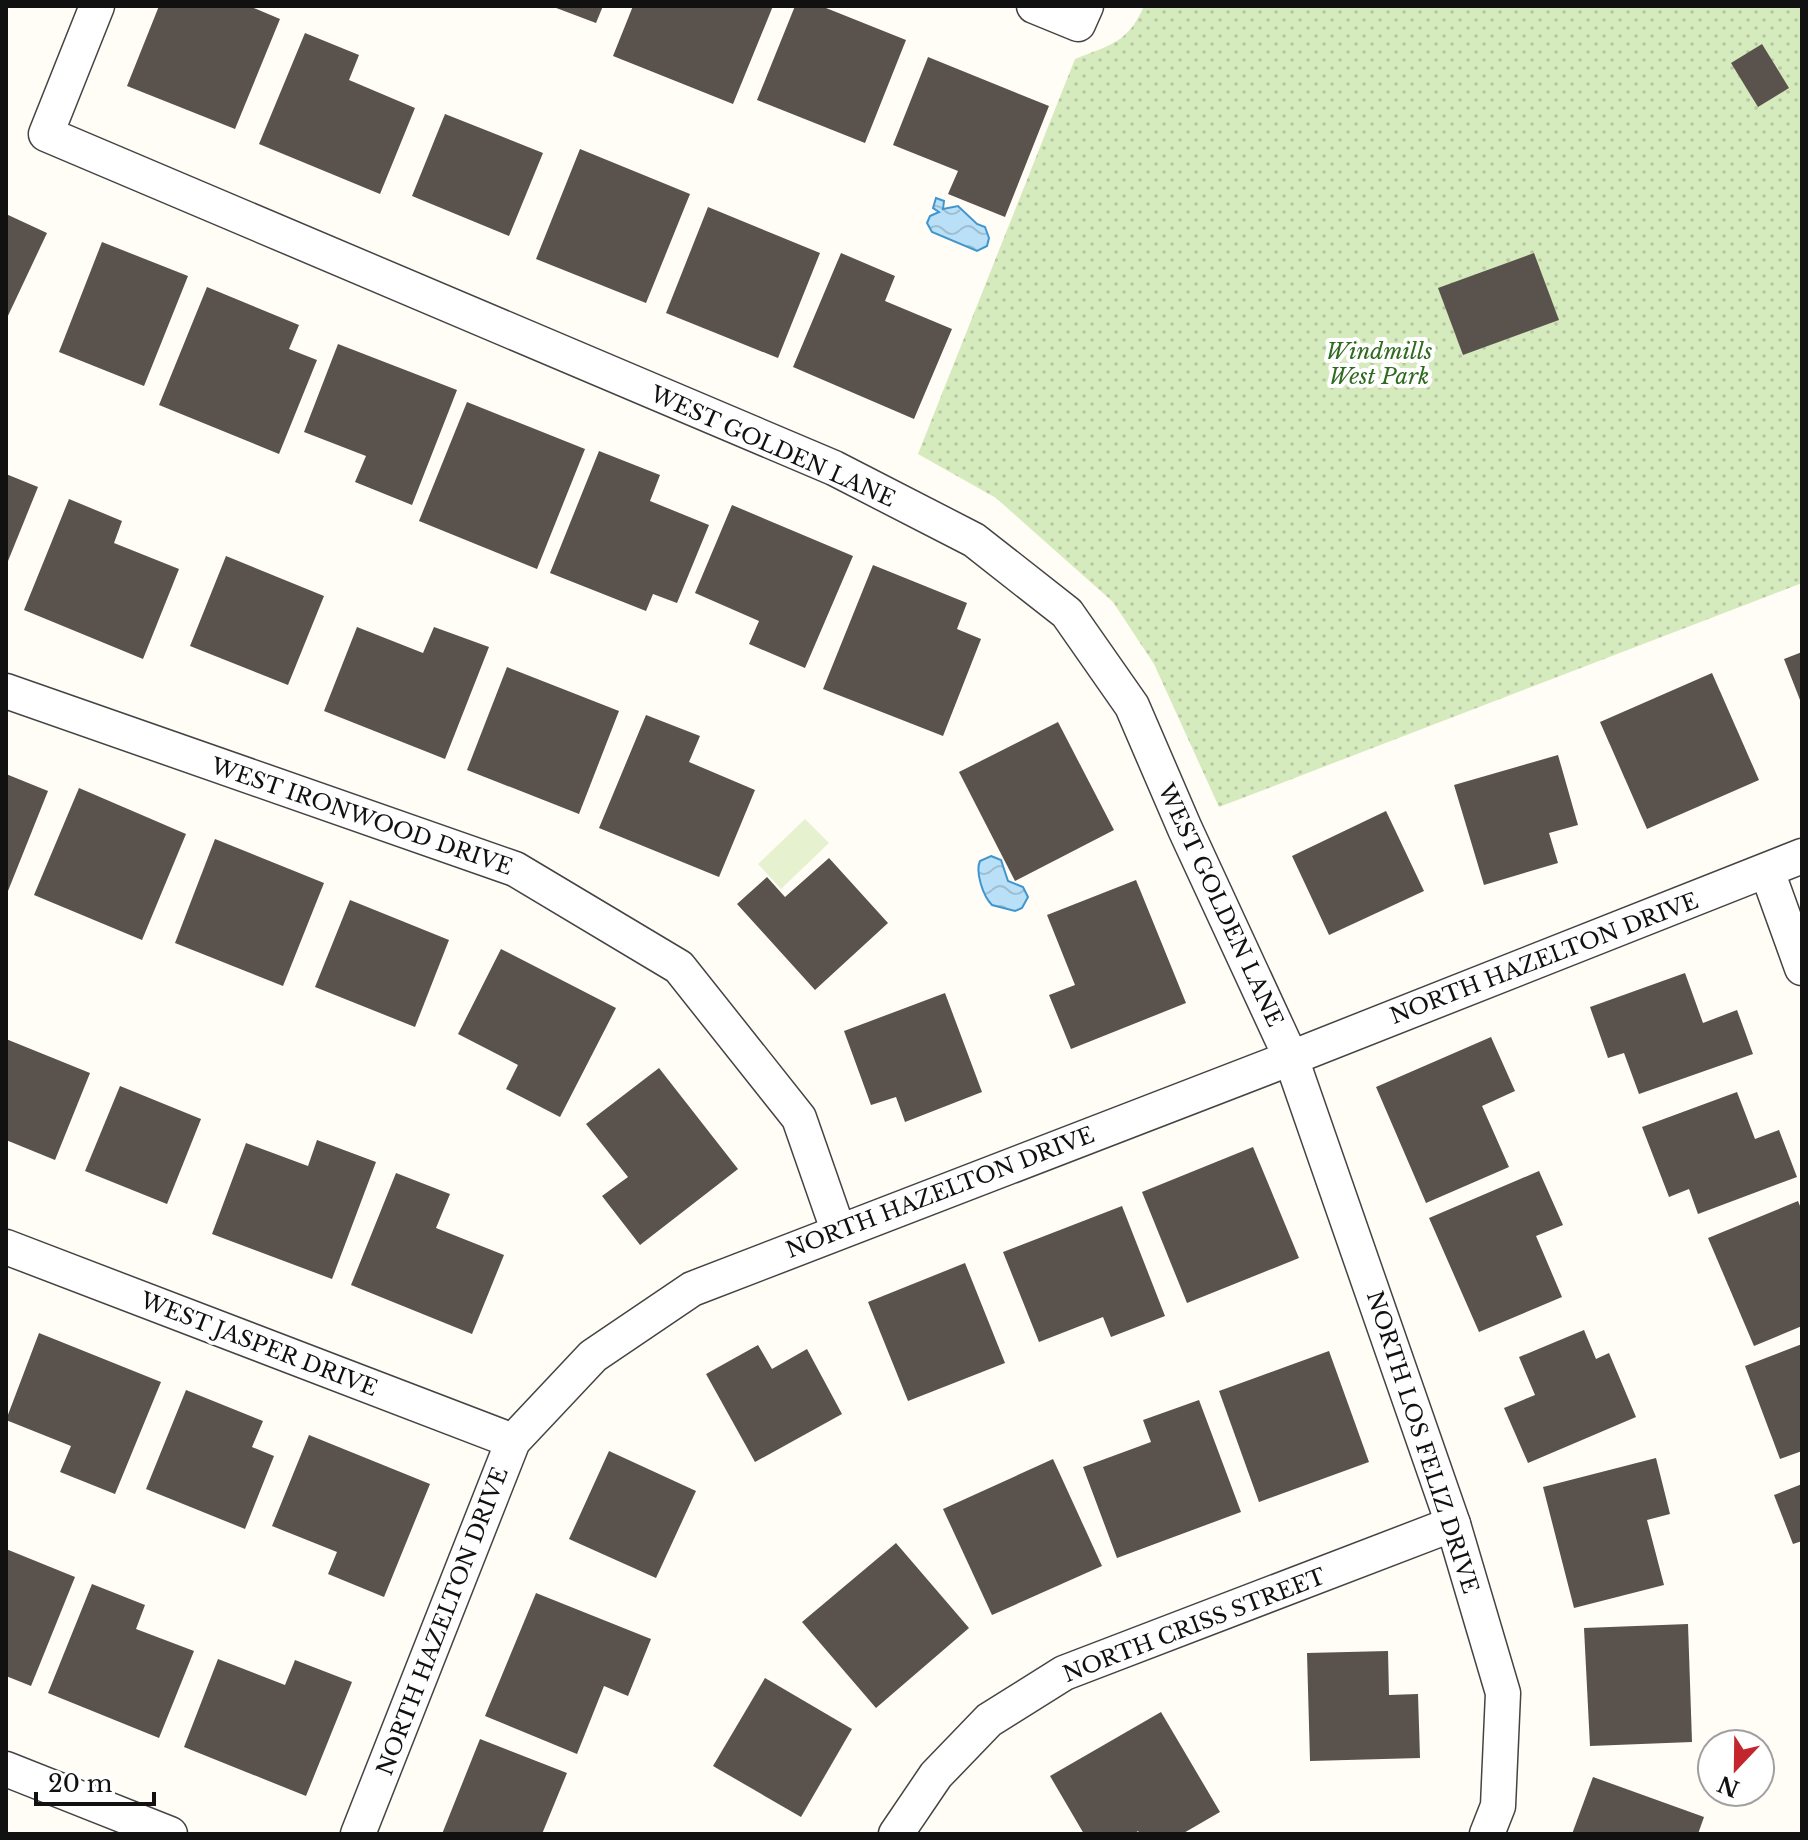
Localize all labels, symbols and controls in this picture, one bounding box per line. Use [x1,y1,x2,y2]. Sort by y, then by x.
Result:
park label: Windmills West Park [1326,338,1432,390]
street label: WEST GOLDEN LANE [645,380,899,513]
street label: WEST IRONWOOD DRIVE [207,752,516,881]
street label: WEST GOLDEN LANE [1152,779,1289,1031]
street label: NORTH HAZELTON DRIVE [1386,887,1702,1030]
street label: NORTH HAZELTON DRIVE [782,1121,1098,1264]
street label: WEST JASPER DRIVE [136,1286,381,1402]
street label: NORTH LOS FELIZ DRIVE [1361,1288,1484,1597]
street label: NORTH HAZELTON DRIVE [371,1463,514,1779]
street label: NORTH CRISS STREET [1059,1563,1329,1688]
north arrow [1696,1728,1776,1808]
scale bar [36,1756,154,1806]
text: 20 m [48,1769,113,1798]
text: N [1714,1770,1743,1802]

